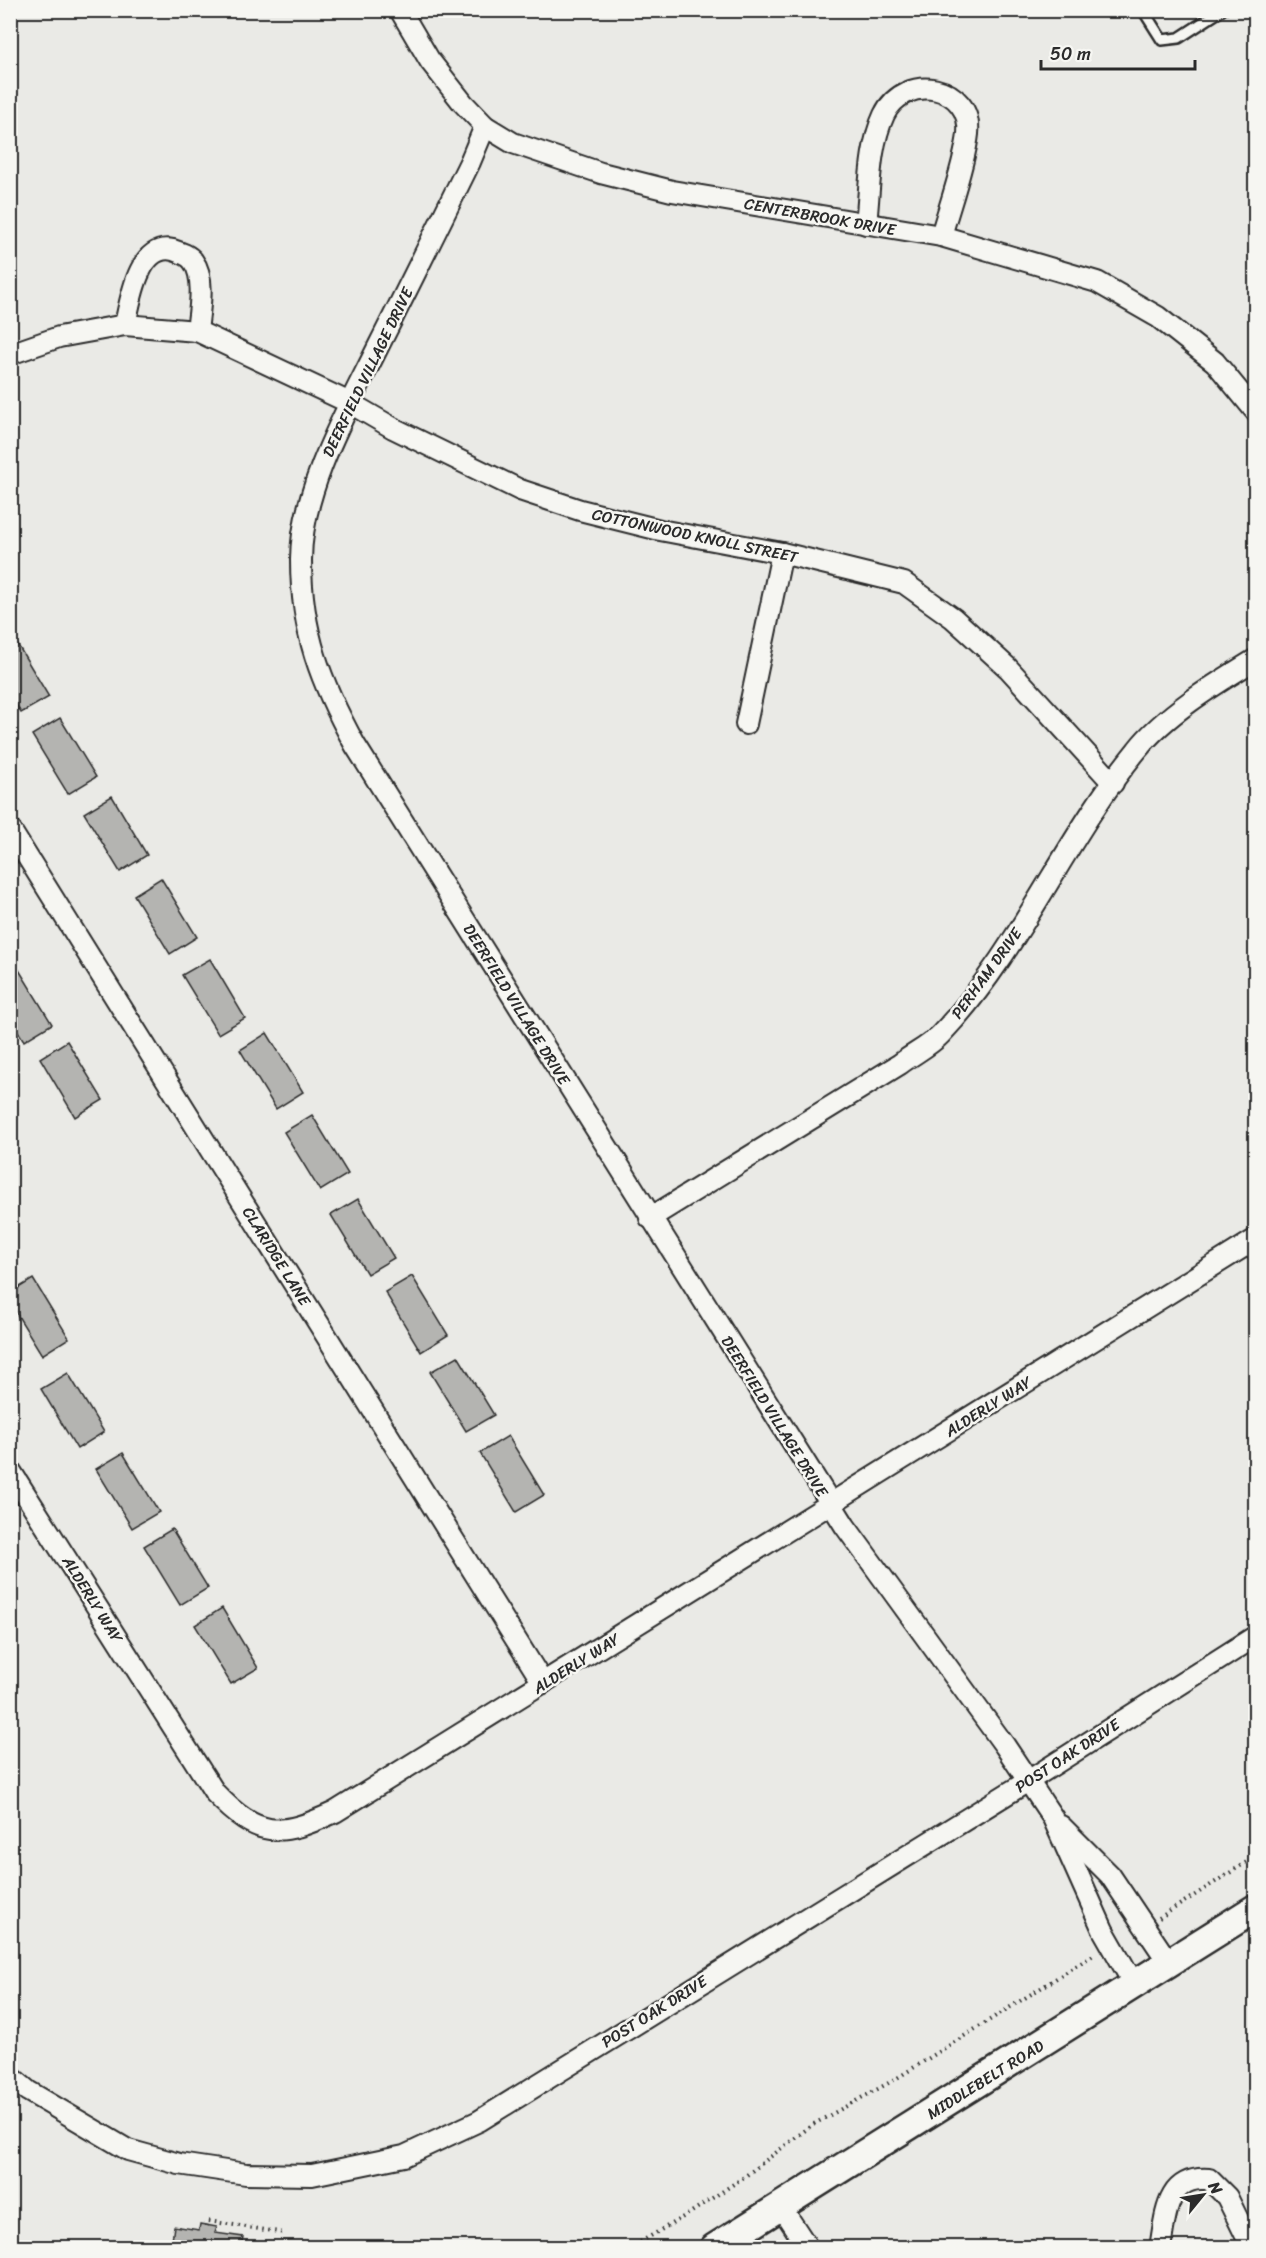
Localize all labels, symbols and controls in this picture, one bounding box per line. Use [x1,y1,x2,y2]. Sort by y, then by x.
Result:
scale bar [1041,33,1196,71]
text: 50 m [1050,38,1091,70]
street label: CENTERBROOK DRIVE [742,189,899,244]
street label: DEERFIELD VILLAGE DRIVE [314,281,422,462]
street label: COTTONWOOD KNOLL STREET [589,500,802,572]
street label: DEERFIELD VILLAGE DRIVE [455,918,579,1092]
street label: PERHAM DRIVE [943,920,1030,1025]
street label: CLARIDGE LANE [234,1201,319,1313]
street label: DEERFIELD VILLAGE DRIVE [713,1330,837,1504]
street label: ALDERLY WAY [938,1367,1039,1445]
street label: ALDERLY WAY [54,1549,132,1650]
street label: ALDERLY WAY [526,1624,627,1702]
street label: POST OAK DRIVE [1009,1710,1127,1800]
street label: POST OAK DRIVE [595,1967,714,2056]
street label: MIDDLEBELT ROAD [921,2031,1050,2127]
north arrow [1173,2165,1233,2225]
text: N [1200,2175,1231,2201]

